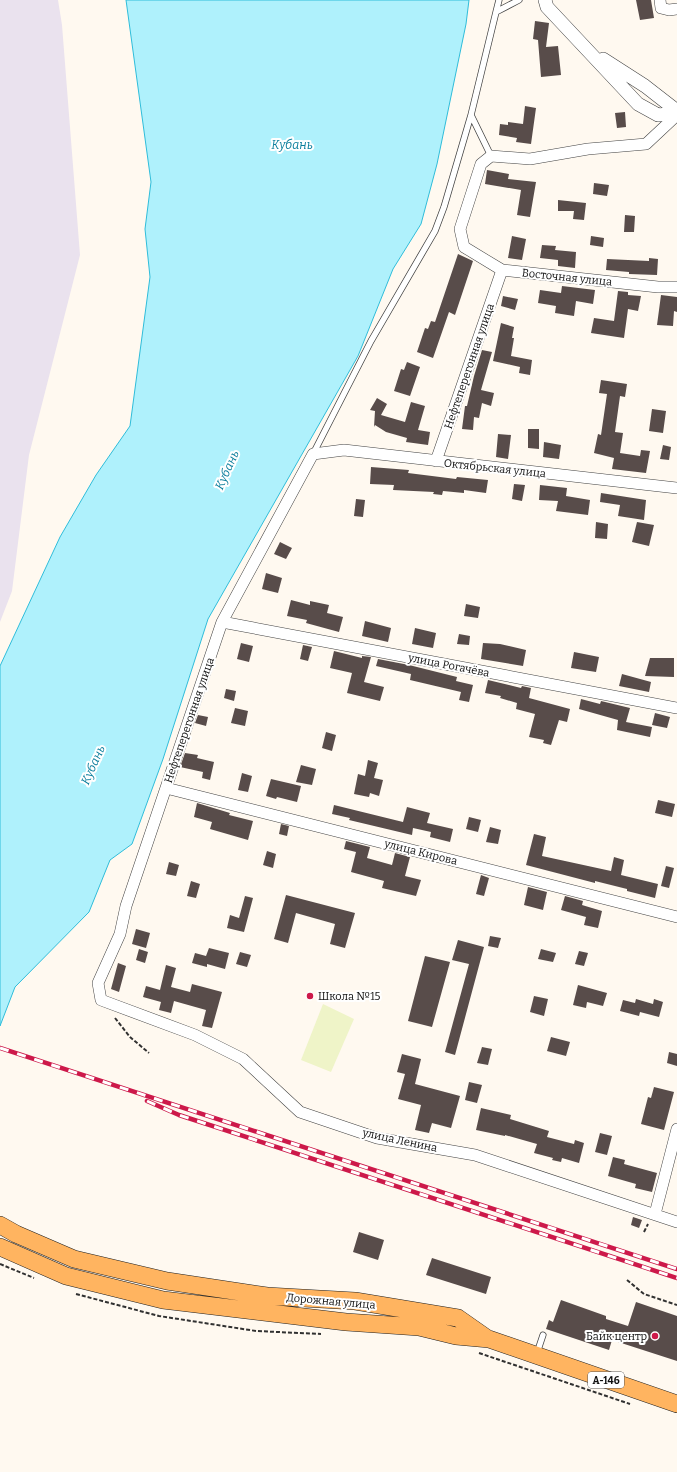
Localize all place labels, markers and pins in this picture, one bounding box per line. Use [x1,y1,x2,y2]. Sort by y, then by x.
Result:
place label: Школа №15 [318,990,381,1003]
marker: Школа №15 [305,991,315,1001]
place label: Байк центр [586,1330,647,1343]
marker: Байк центр [650,1331,660,1341]

